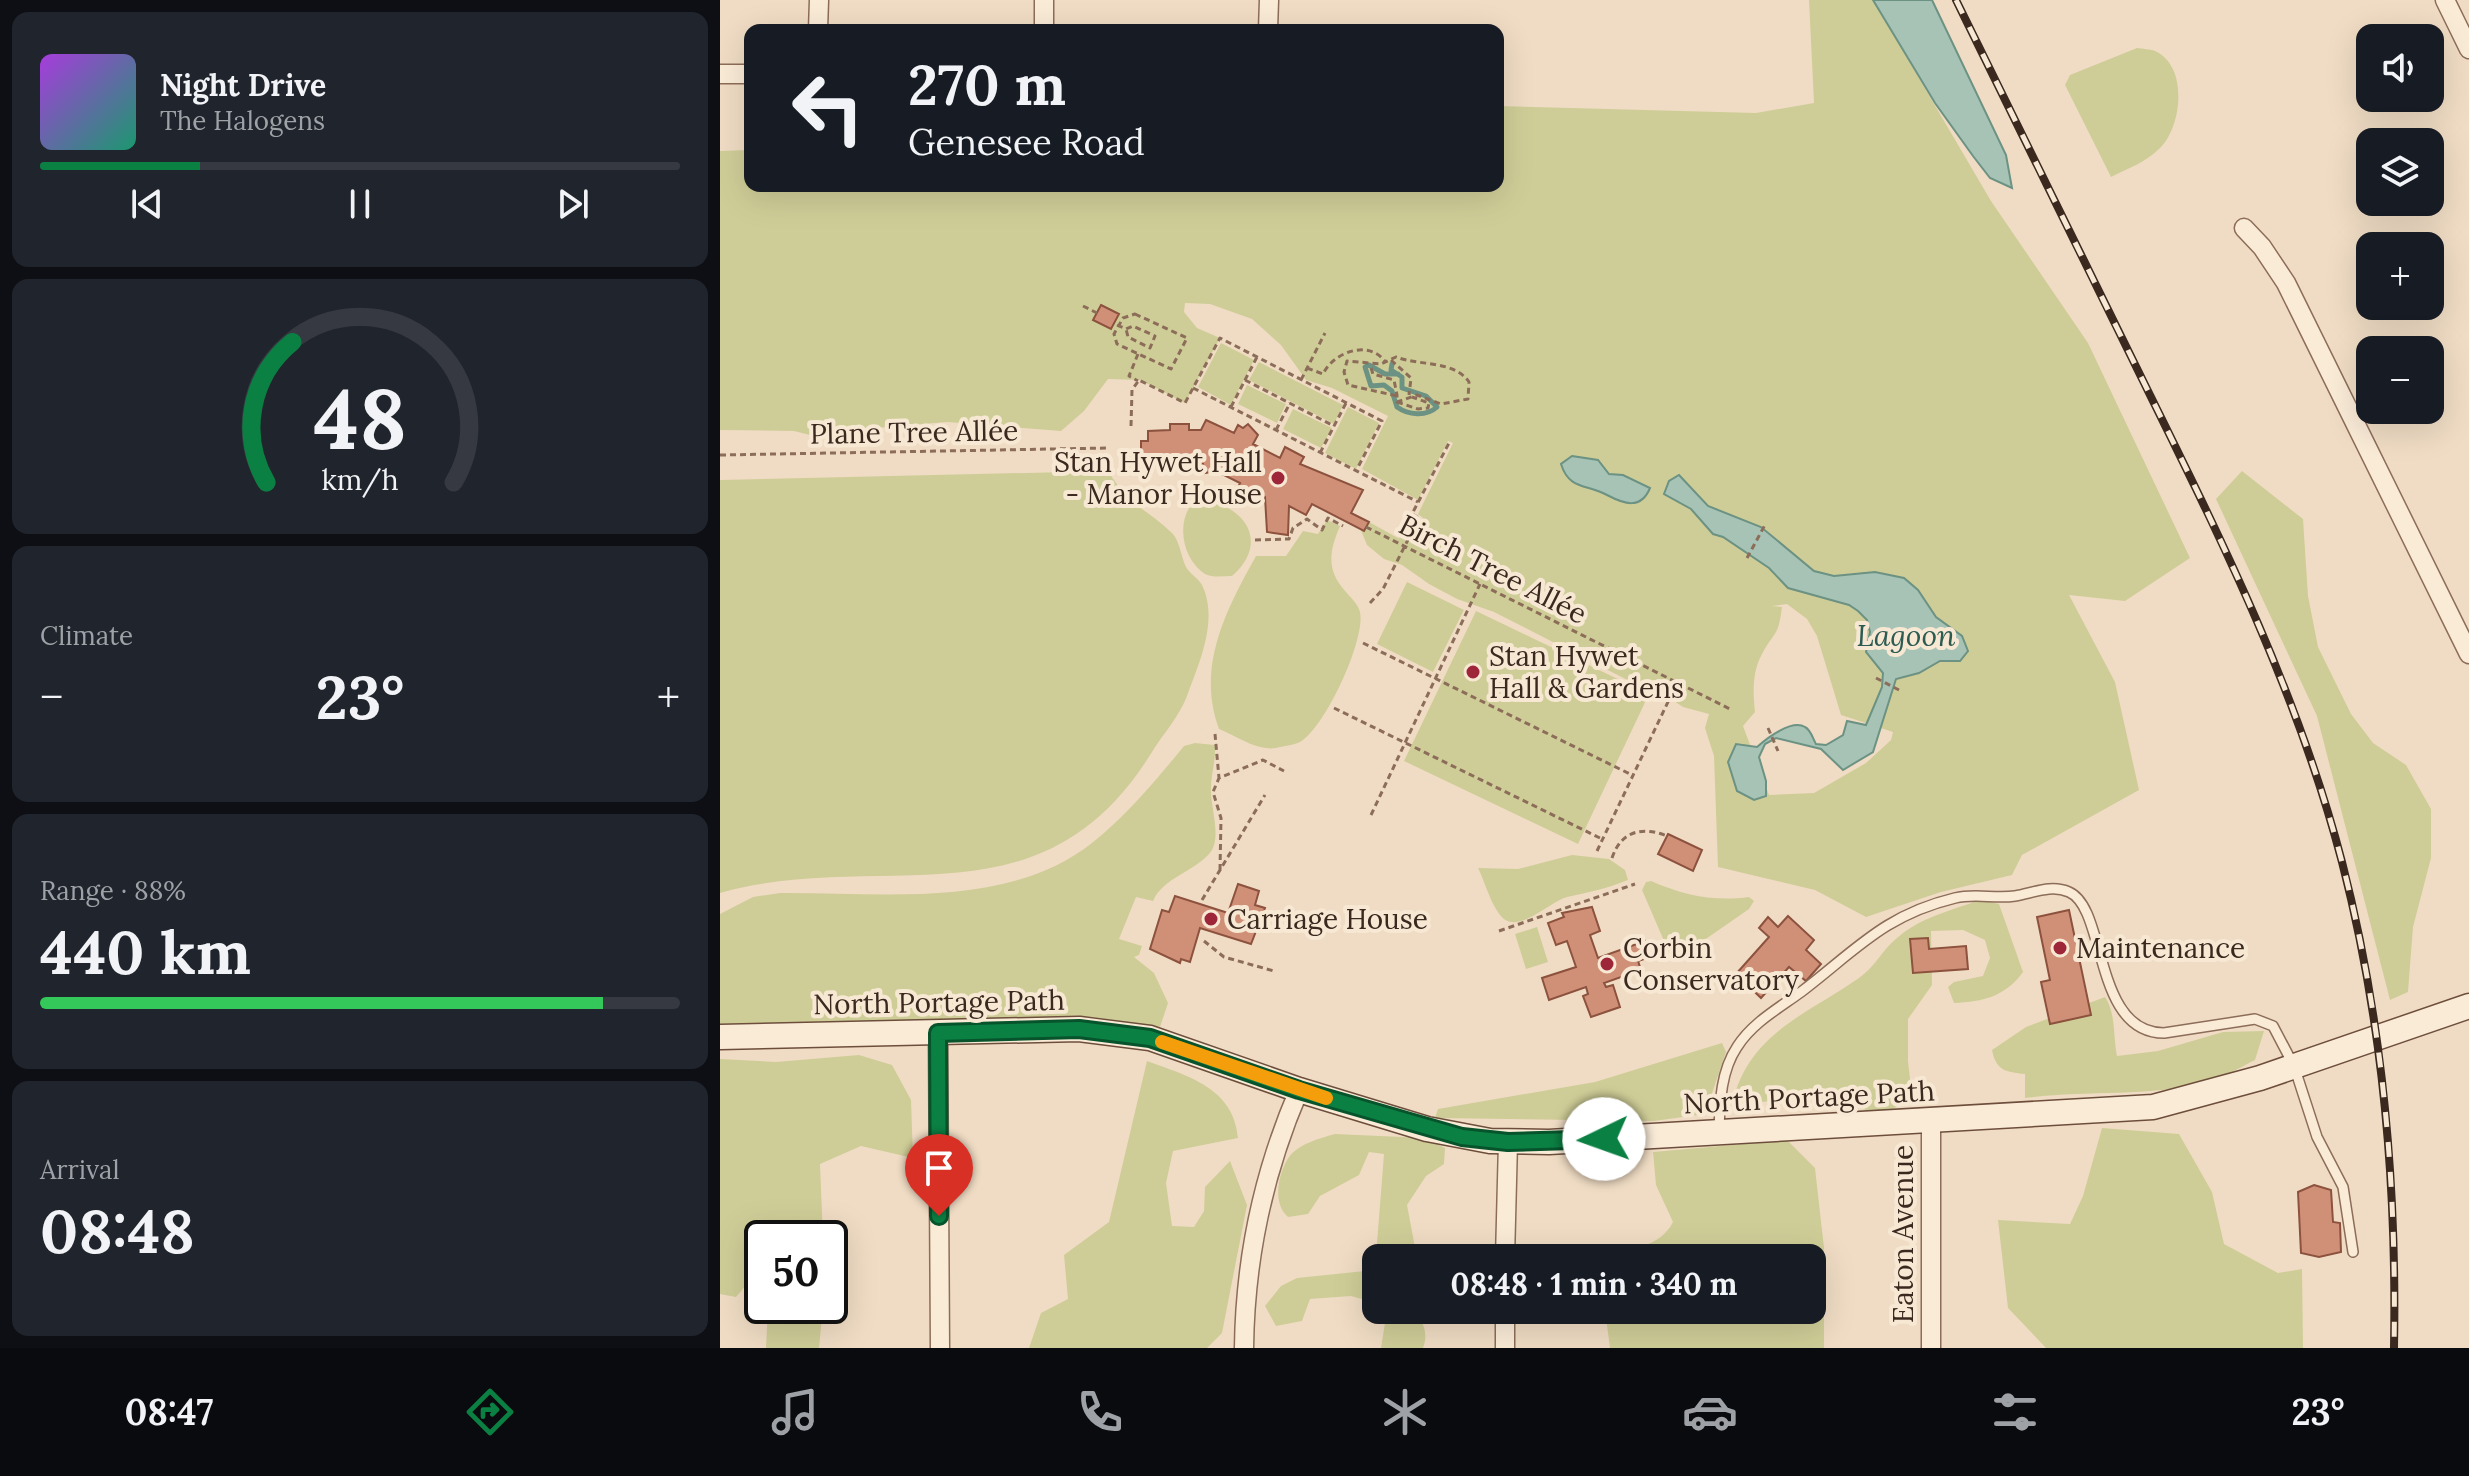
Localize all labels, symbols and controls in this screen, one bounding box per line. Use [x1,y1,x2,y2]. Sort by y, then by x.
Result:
map controls [2356,24,2444,424]
button: sound [2356,24,2444,112]
text: 270 m [908,49,1066,120]
icon: left [776,56,880,160]
text: Night Drive [160,66,326,104]
text: The Halogens [160,104,325,137]
text: Genesee Road [908,119,1145,165]
button: layers [2356,128,2444,216]
icon: previous [125,182,169,226]
icon: pause [338,182,382,226]
icon: next [551,182,595,226]
button: + [2356,232,2444,320]
button: − [2356,336,2444,424]
text: 48 [313,364,407,471]
street label: Plane Tree Allée [810,412,1018,452]
place label: Stan Hywet Hall - Manor House [1054,444,1262,512]
text: km/h [321,461,399,498]
marker: Stan Hywet Hall - Manor House [1269,469,1287,487]
street label: Birch Tree Allée [1393,506,1593,632]
water label: Lagoon [1857,616,1956,654]
text: Climate [40,619,133,652]
place label: Stan Hywet Hall & Gardens [1489,638,1684,706]
text: 23° [316,659,404,735]
marker: Stan Hywet Hall & Gardens [1464,663,1482,681]
text: − [40,669,63,725]
text: + [657,669,680,725]
text: Range · 88% [40,874,186,907]
place label: Carriage House [1227,901,1428,937]
marker: Carriage House [1202,910,1220,928]
text: 440 km [40,914,251,990]
place label: Corbin Conservatory [1623,930,1799,998]
place label: Maintenance [2076,930,2245,966]
marker: Maintenance [2051,939,2069,957]
marker: Corbin Conservatory [1598,955,1616,973]
street label: North Portage Path [813,982,1065,1022]
street label: North Portage Path [1682,1072,1936,1122]
position arrow [1562,1097,1646,1181]
pin [905,1134,973,1216]
street label: Eaton Avenue [1885,1145,1921,1323]
icon: arrive [917,1146,961,1190]
text: Arrival [40,1153,119,1186]
text: 08:48 [40,1193,195,1269]
speed limit sign: 50 [744,1220,848,1324]
text: 08:48 · 1 min · 340 m [1451,1265,1737,1303]
icon: directions [462,1384,518,1440]
icon: music [767,1384,823,1440]
icon: phone [1072,1384,1128,1440]
icon: climate [1377,1384,1433,1440]
icon: car [1682,1384,1738,1440]
icon: filters [1987,1384,2043,1440]
text: 08:47 [124,1389,214,1435]
text: 23° [2291,1389,2345,1435]

